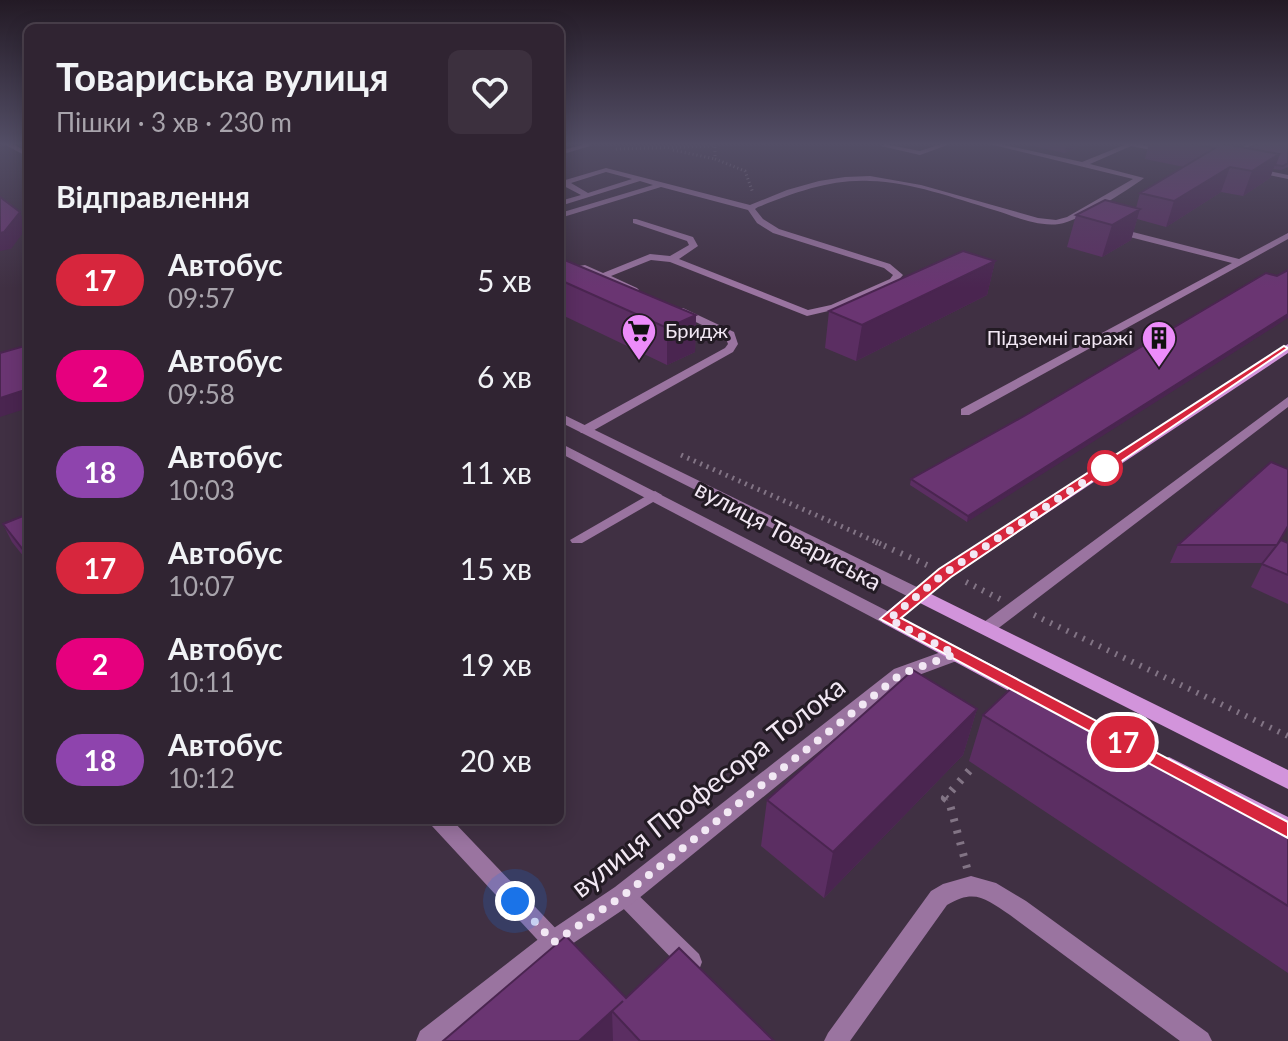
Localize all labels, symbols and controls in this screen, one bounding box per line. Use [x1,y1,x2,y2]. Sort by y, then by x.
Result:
button: heart [448,50,532,134]
text: Товариська вулиця [56,53,388,99]
text: Пішки · 3 хв · 230 m [56,106,292,138]
text: Відправлення [56,178,250,214]
text: Автобус [168,246,283,282]
text: 5 хв [477,262,532,298]
text: 17 [84,263,116,297]
text: 09:57 [168,282,235,314]
supermarket icon: Бридж [620,312,658,362]
place label: Бридж [665,318,728,342]
building icon: Підземні гаражі [1140,319,1178,369]
place label: Підземні гаражі [987,325,1133,349]
text: Автобус [168,342,283,378]
text: 6 хв [477,358,532,394]
text: 2 [92,359,108,393]
text: 09:58 [168,378,235,410]
text: Автобус [168,438,283,474]
unlabelled marker [1088,451,1122,485]
text: 11 хв [460,454,532,490]
text: 18 [84,455,116,489]
street label: вулиця Товариська [691,473,887,596]
text: 10:03 [168,474,235,506]
text: Автобус [168,534,283,570]
text: 15 хв [460,550,532,586]
text: 17 [84,551,116,585]
text: 10:07 [168,570,235,602]
text: Автобус [168,630,283,666]
text: 19 хв [460,646,532,682]
text: 2 [92,647,108,681]
text: 10:11 [168,666,235,698]
street label: вулиця Професора Толока [564,669,851,904]
line badge: 17 [1087,716,1159,768]
text: 17 [1107,725,1139,759]
text: Автобус [168,726,283,762]
text: 20 хв [460,742,532,778]
text: 18 [84,743,116,777]
text: 10:12 [168,762,235,794]
your location [495,881,535,921]

